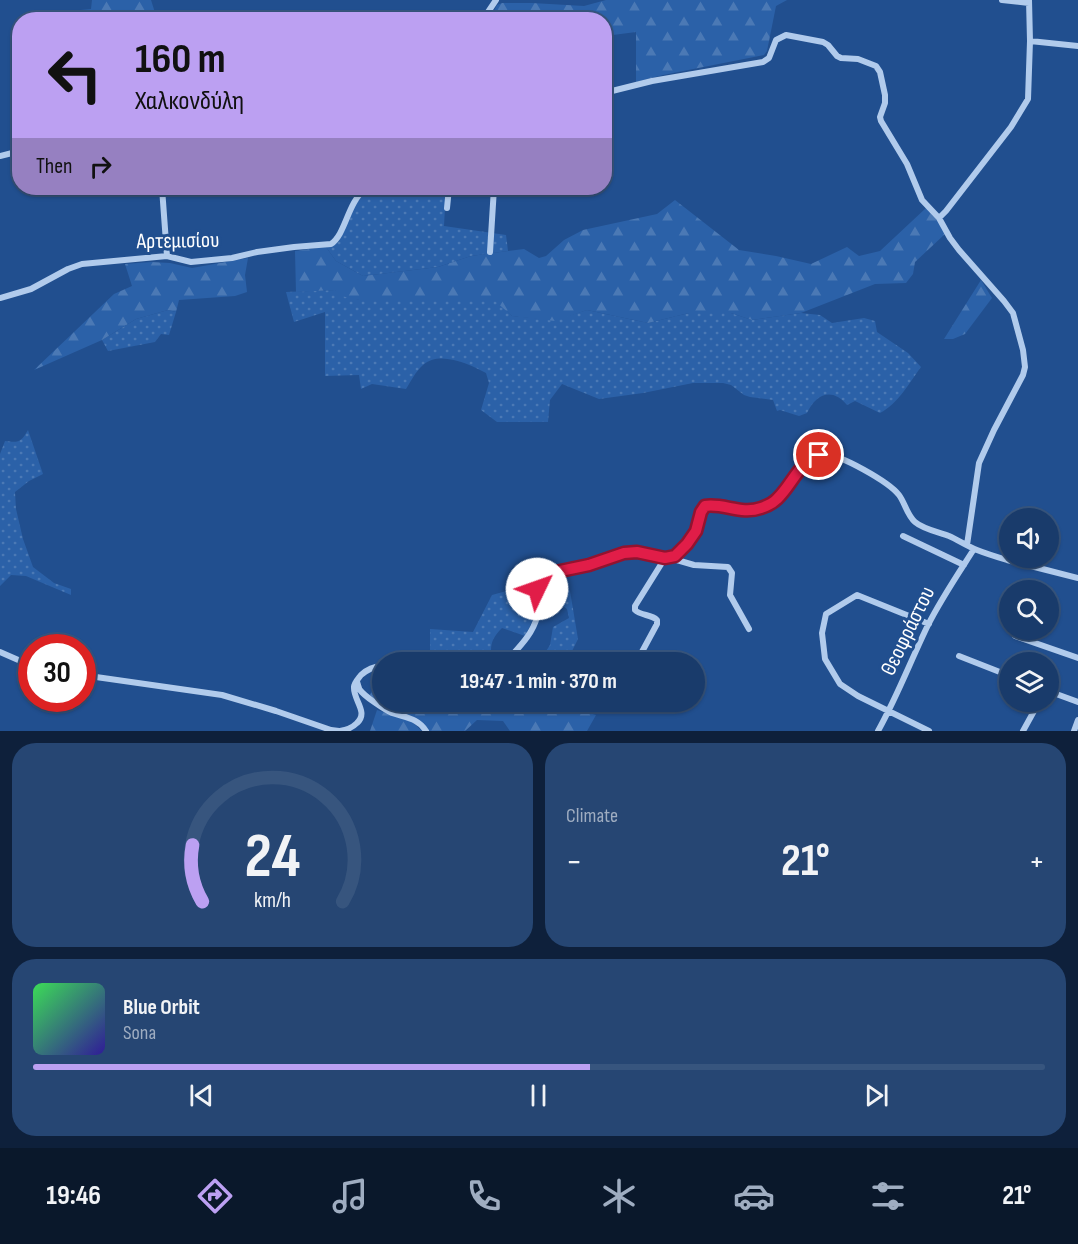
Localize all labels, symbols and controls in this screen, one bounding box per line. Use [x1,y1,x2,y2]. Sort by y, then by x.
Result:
text: 160 m [135,34,226,85]
icon: left [36,36,114,114]
text: Χαλκονδύλη [135,85,244,117]
icon: right [84,150,117,183]
text: Then [36,153,72,180]
street label: Αρτεμισίου [135,227,220,255]
pin [793,429,844,480]
icon: arrive [802,438,835,471]
map controls [999,508,1059,712]
button: sound [999,508,1059,568]
position arrow [505,557,569,621]
button: search [999,580,1059,640]
street label: Θεοφράστου [875,582,941,680]
speed limit sign: 30 [18,634,96,712]
button: layers [999,652,1059,712]
text: 19:47 · 1 min · 370 m [460,668,617,695]
text: Climate [566,804,618,828]
text: 24 [244,820,301,895]
text: 21° [781,834,830,889]
text: − [566,842,582,882]
text: + [1029,842,1045,882]
text: km/h [254,888,291,913]
text: Blue Orbit [123,994,200,1021]
text: Sona [123,1021,156,1045]
icon: previous [185,1079,218,1112]
icon: pause [522,1079,555,1112]
icon: next [860,1079,893,1112]
icon: directions [194,1175,236,1217]
icon: music [329,1175,371,1217]
icon: phone [463,1175,505,1217]
icon: climate [598,1175,640,1217]
icon: car [733,1175,775,1217]
icon: filters [867,1175,909,1217]
text: 19:46 [46,1180,101,1212]
text: 21° [1002,1180,1032,1212]

